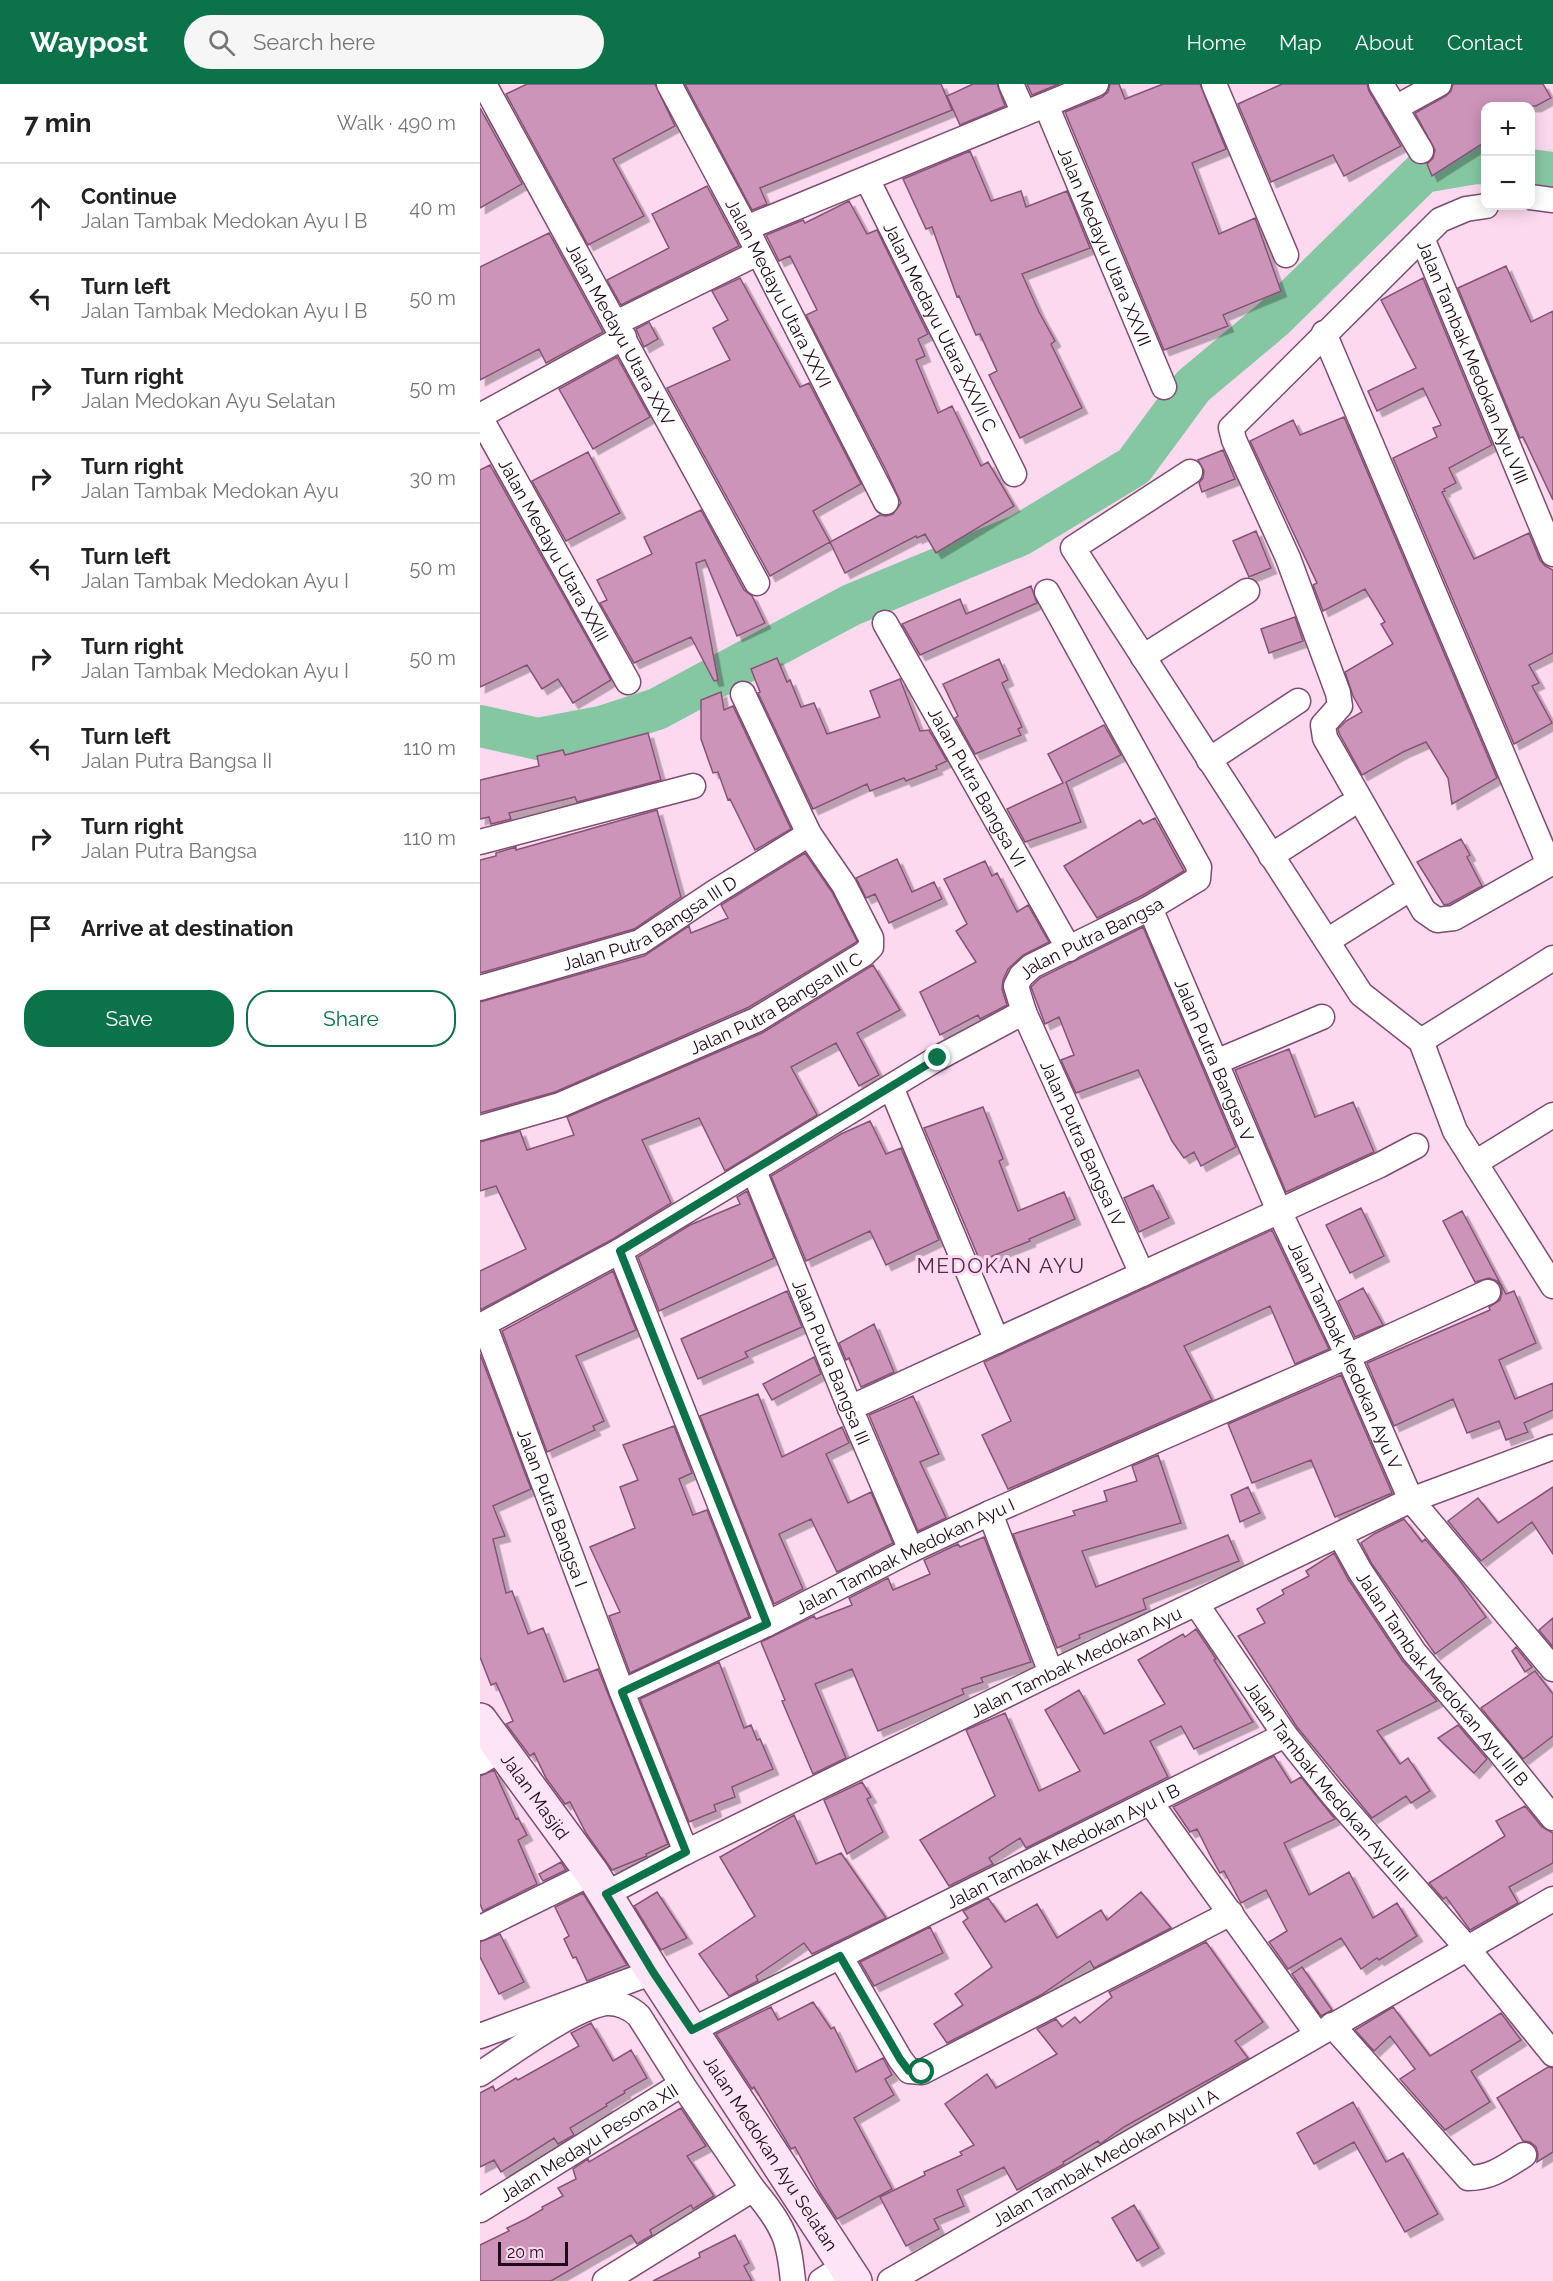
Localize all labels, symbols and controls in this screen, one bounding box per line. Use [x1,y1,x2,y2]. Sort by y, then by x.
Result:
search box [184,15,604,69]
text: Waypost [30,26,148,59]
icon: search [205,26,238,59]
text: Search here [253,29,375,55]
text: Home [1187,30,1246,55]
text: Map [1279,30,1322,55]
text: About [1355,30,1414,55]
text: Contact [1447,30,1523,55]
map controls [1481,102,1535,210]
button: + [1481,102,1535,156]
text: 7 min [24,108,91,138]
text: Walk · 490 m [337,111,456,135]
street label: Jalan Medayu Utara XXVII [1054,143,1156,349]
button: − [1481,156,1535,210]
text: Continue [81,183,177,209]
icon: ahead [24,192,57,225]
street label: Jalan Medayu Utara XXVI [722,195,836,391]
text: 40 m [409,196,456,220]
text: Jalan Tambak Medokan Ayu I B [81,209,367,233]
street label: Jalan Medayu Utara XXVII C [880,219,1001,435]
street label: Jalan Tambak Medokan Ayu VIII [1414,237,1533,487]
street label: Jalan Medayu Utara XXV [562,239,679,429]
text: Turn left [81,273,171,299]
icon: left [24,282,57,315]
text: 50 m [409,286,456,310]
text: Jalan Tambak Medokan Ayu I B [81,299,367,323]
text: Turn right [81,363,184,389]
icon: right [24,372,57,405]
text: 50 m [409,376,456,400]
text: Jalan Medokan Ayu Selatan [81,389,336,413]
text: Turn right [81,453,184,479]
street label: Jalan Medayu Utara XXIII [495,455,614,645]
icon: right [24,462,57,495]
text: 30 m [410,466,456,490]
text: Jalan Tambak Medokan Ayu [81,479,339,503]
text: Turn left [81,543,171,569]
icon: left [24,552,57,585]
text: 50 m [409,556,456,580]
text: Jalan Tambak Medokan Ayu I [81,569,349,593]
text: Turn right [81,633,184,659]
icon: right [24,642,57,675]
text: 50 m [409,646,456,670]
text: Jalan Tambak Medokan Ayu I [81,659,349,683]
street label: Jalan Putra Bangsa VI [924,703,1031,870]
text: Turn left [81,723,171,749]
icon: left [24,732,57,765]
text: 110 m [403,736,456,760]
text: Jalan Putra Bangsa II [81,749,272,773]
text: Turn right [81,813,184,839]
icon: right [24,822,57,855]
text: 110 m [403,826,456,850]
text: Jalan Putra Bangsa [81,839,257,863]
street label: Jalan Putra Bangsa III D [560,871,741,974]
street label: Jalan Putra Bangsa [1015,892,1167,983]
icon: arrive [24,912,57,945]
text: Arrive at destination [81,915,294,941]
street label: Jalan Putra Bangsa III C [686,947,866,1058]
street label: Jalan Putra Bangsa V [1171,975,1259,1144]
button: Save [24,990,234,1047]
button: Share [246,990,456,1047]
route end [924,1044,950,1070]
street label: Jalan Putra Bangsa IV [1037,1057,1130,1230]
street label: Jalan Tambak Medokan Ayu V [1284,1238,1407,1472]
district label: MEDOKAN AYU [916,1253,1086,1278]
street label: Jalan Putra Bangsa III [788,1276,875,1448]
street label: Jalan Putra Bangsa I [514,1425,592,1590]
street label: Jalan Tambak Medokan Ayu I [792,1493,1017,1618]
street label: Jalan Tambak Medokan Ayu III B [1353,1567,1533,1790]
street label: Jalan Tambak Medokan Ayu [966,1602,1185,1722]
street label: Jalan Tambak Medokan Ayu III [1241,1677,1414,1885]
street label: Jalan Masjid [497,1749,574,1843]
street label: Jalan Tambak Medokan Ayu I B [943,1779,1183,1912]
street label: Jalan Medokan Ayu Selatan [700,2051,843,2255]
route start [908,2058,934,2084]
street label: Jalan Medayu Pesona XII [496,2079,682,2206]
street label: Jalan Tambak Medokan Ayu I A [988,2084,1222,2231]
scale bar [498,2239,568,2266]
text: 20 m [507,2243,544,2262]

